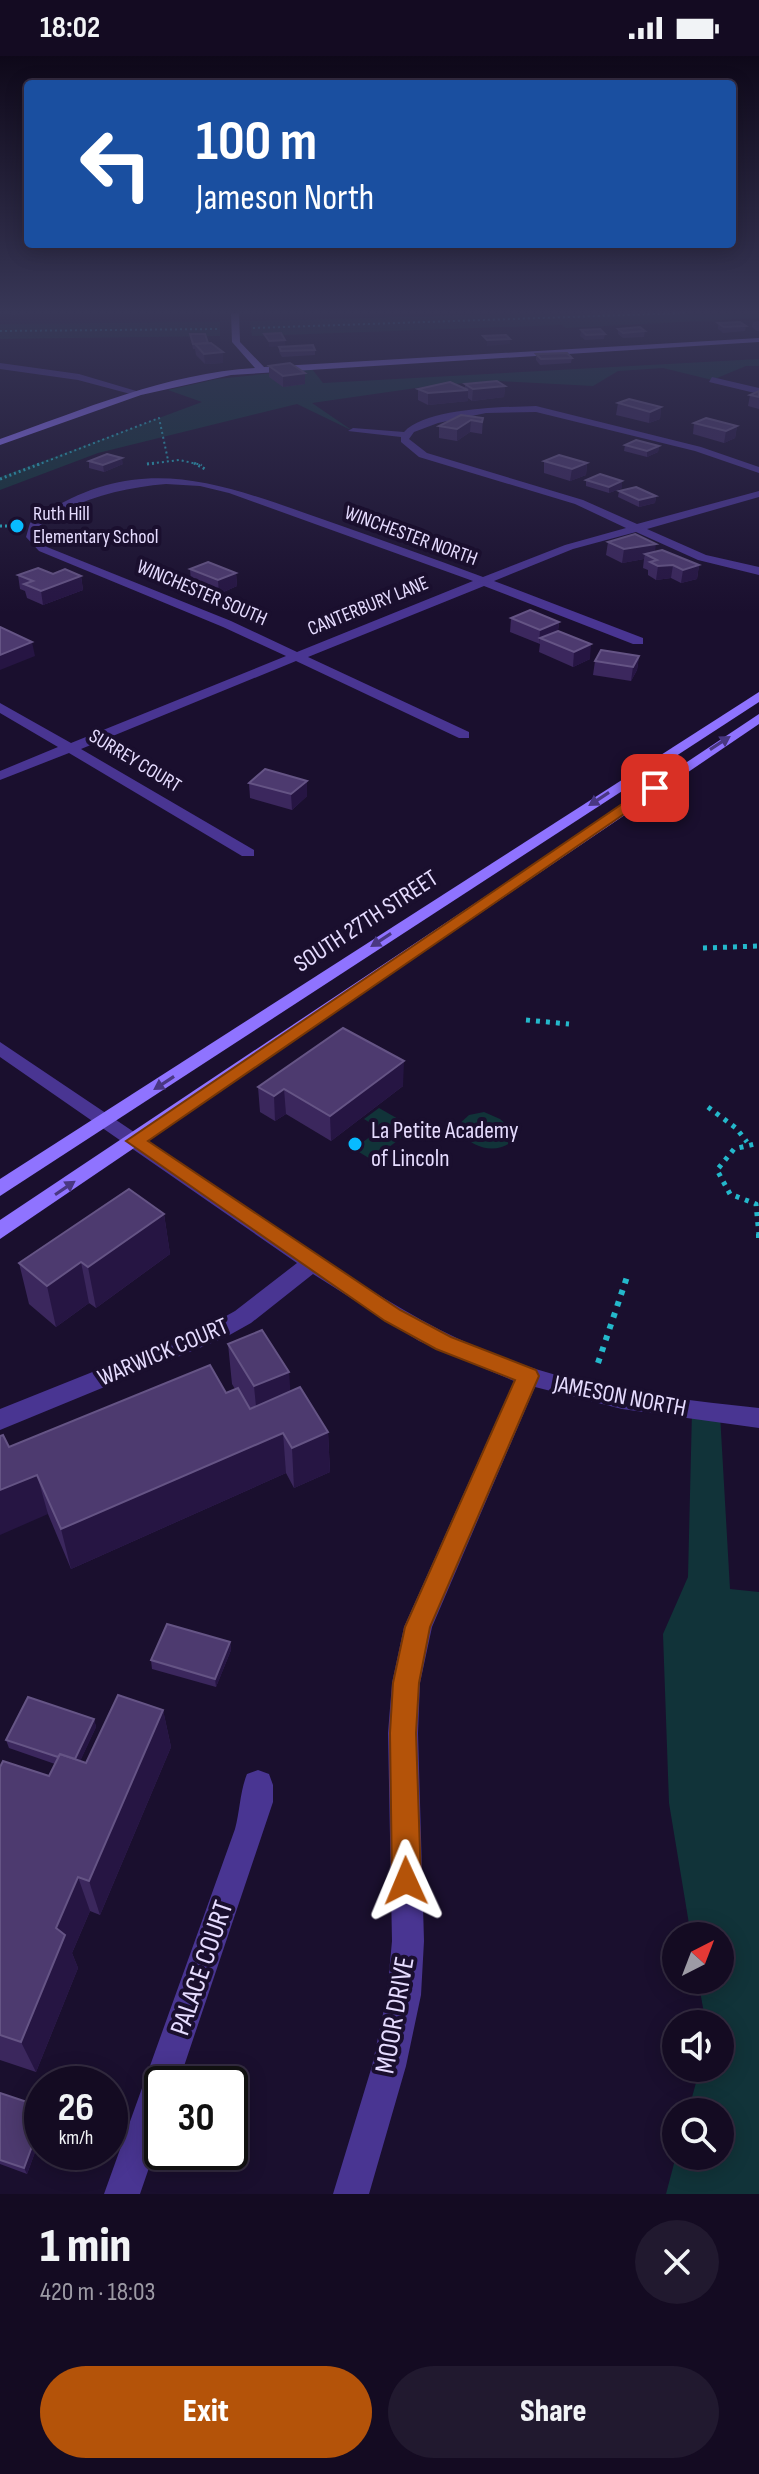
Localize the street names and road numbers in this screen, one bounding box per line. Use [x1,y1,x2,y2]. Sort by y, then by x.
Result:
street label: WINCHESTER NORTH [341,501,481,571]
street label: WINCHESTER SOUTH [133,555,271,631]
street label: CANTERBURY LANE [304,571,432,641]
street label: SURREY COURT [85,724,185,798]
street label: SOUTH 27TH STREET [288,863,444,978]
street label: WARWICK COURT [93,1311,233,1392]
street label: JAMESON NORTH [550,1369,689,1423]
street label: PALACE COURT [164,1896,240,2040]
street label: MOOR DRIVE [368,1954,422,2076]

